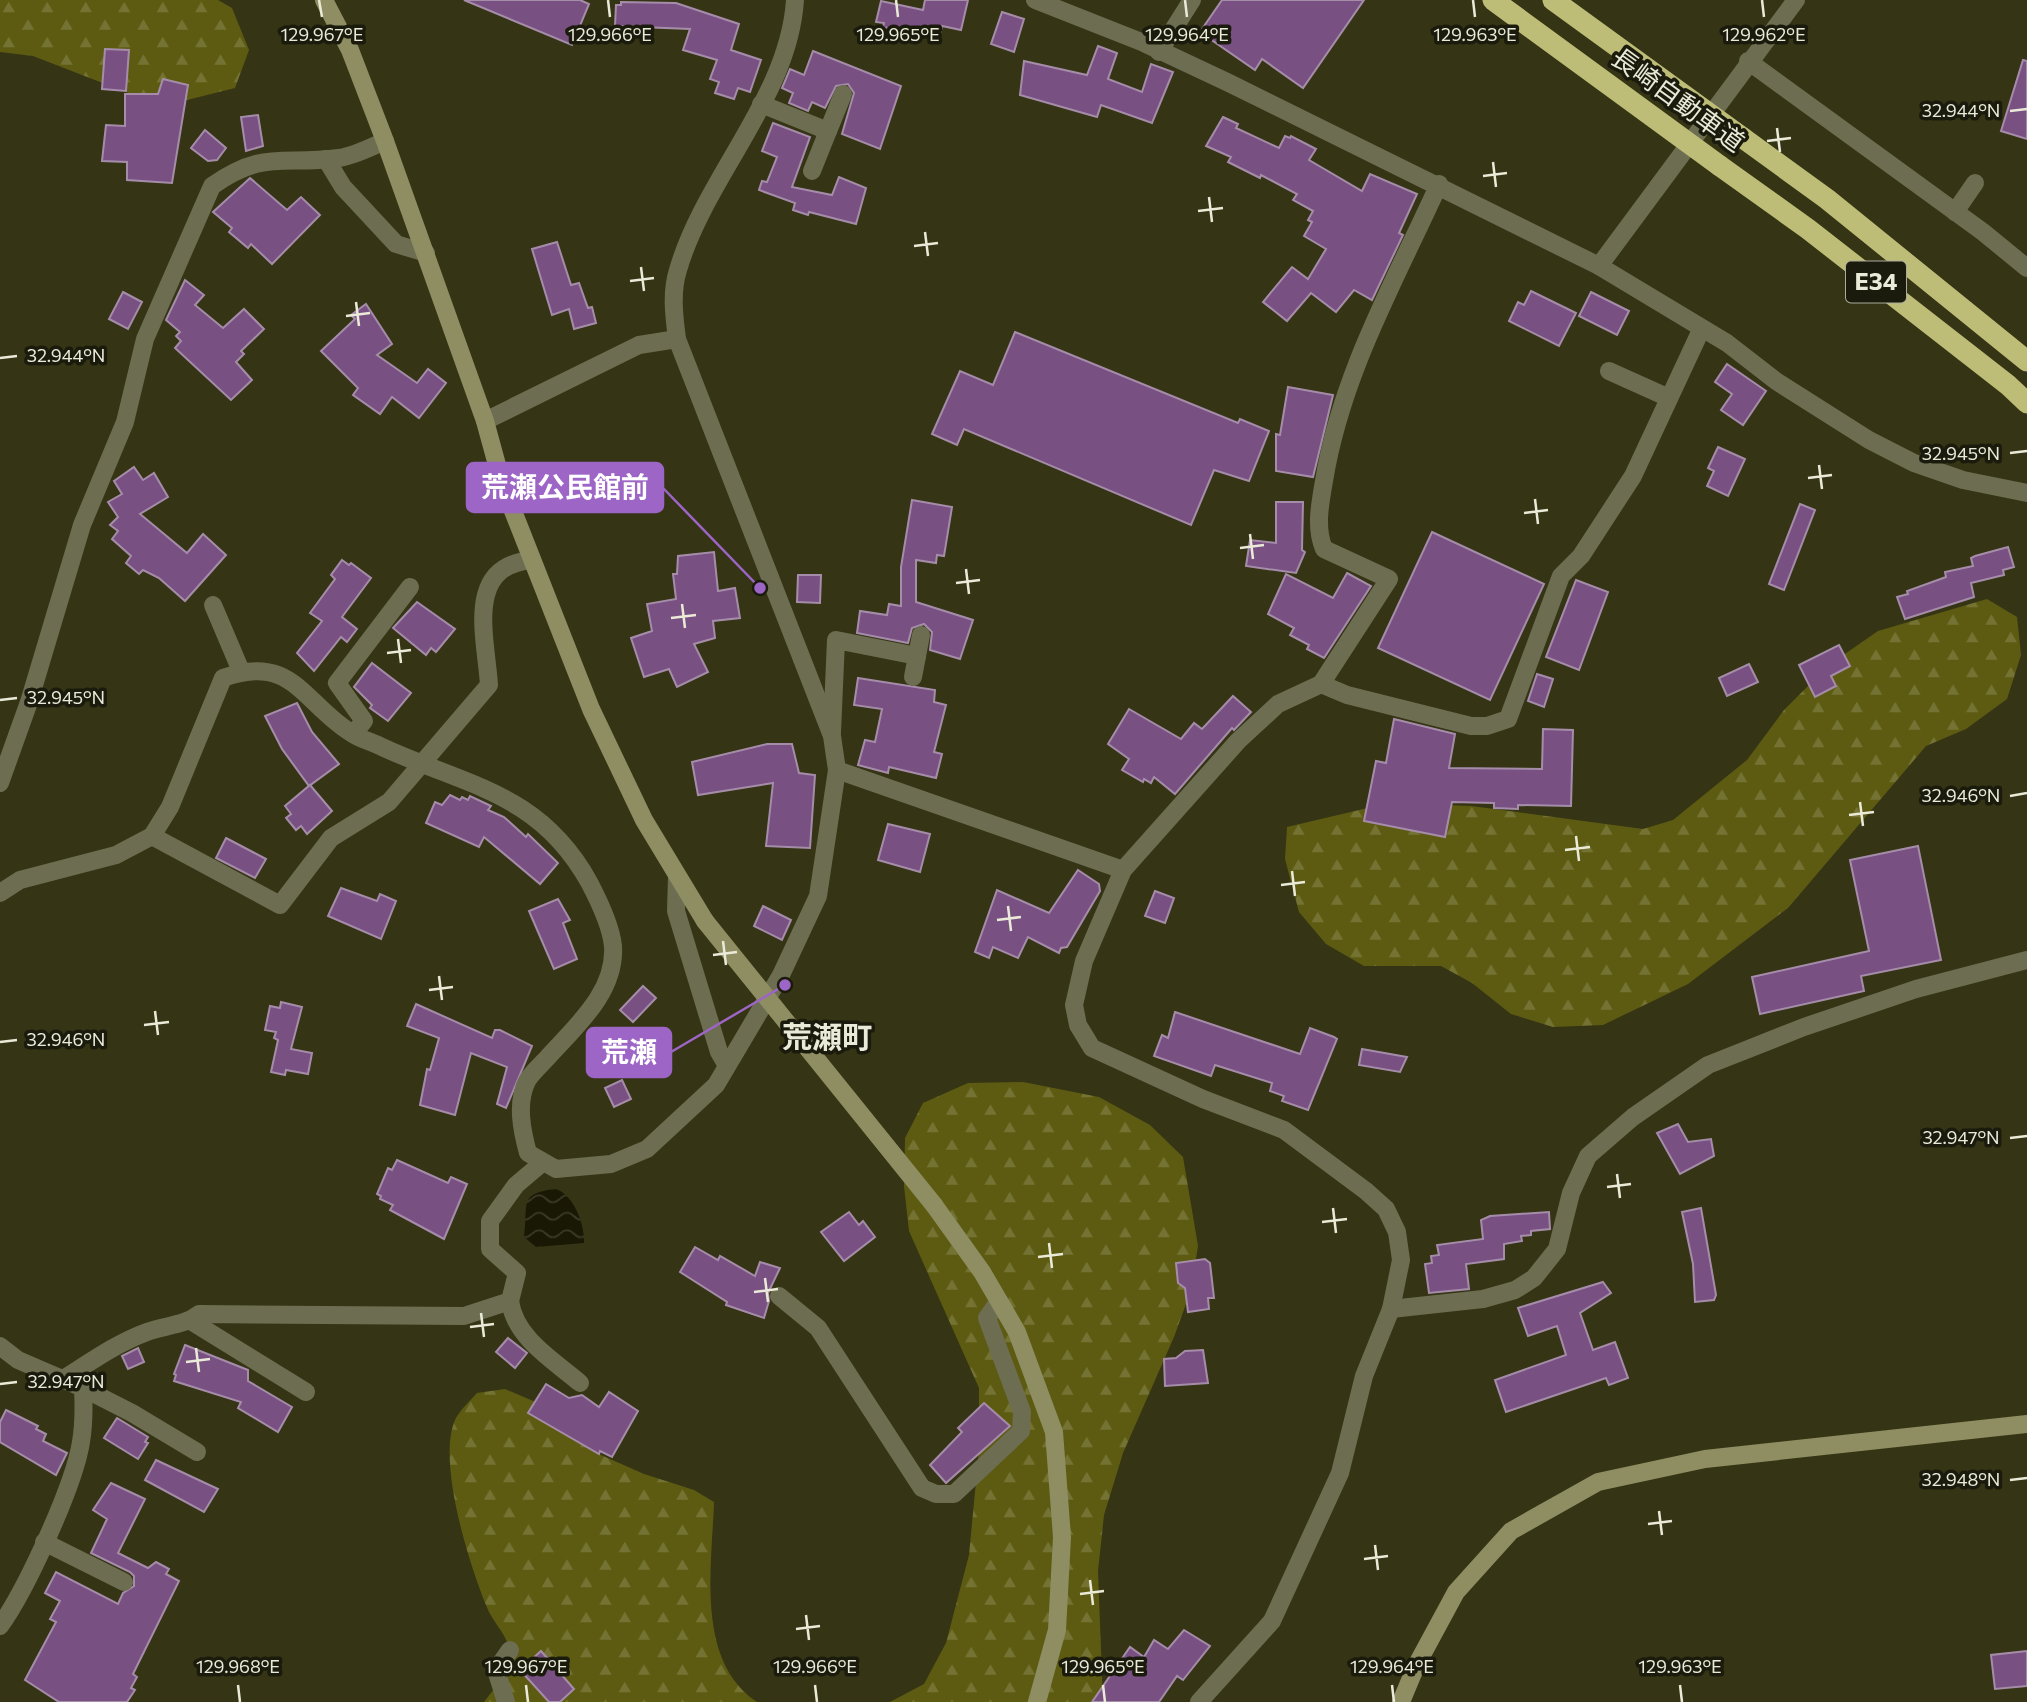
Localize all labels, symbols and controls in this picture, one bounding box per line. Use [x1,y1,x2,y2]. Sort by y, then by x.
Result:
text: 129.967°E [281,23,363,45]
text: 129.966°E [568,23,652,45]
text: 129.965°E [856,23,940,45]
text: 129.964°E [1145,23,1229,45]
text: 129.963°E [1433,23,1517,45]
text: 129.962°E [1722,23,1806,45]
street label: 長崎自動車道 [1607,40,1751,157]
text: 32.944°N [1922,99,2000,121]
road number: E34 [1846,262,1906,302]
text: 32.944°N [27,344,105,366]
text: 32.945°N [1922,442,2000,464]
callout: 荒瀬公民館前 [467,463,663,512]
text: 荒瀬公民館前 [481,469,649,503]
text: 32.945°N [27,686,105,708]
text: 32.946°N [1922,784,2000,806]
district label: 荒瀬町 [782,1017,872,1054]
text: 32.946°N [27,1028,105,1050]
callout: 荒瀬 [587,1028,671,1077]
text: 荒瀬 [601,1034,657,1068]
text: 32.947°N [1922,1126,2000,1148]
text: 32.947°N [27,1370,105,1392]
text: 32.948°N [1922,1468,2000,1490]
text: 129.968°E [196,1655,280,1677]
text: 129.967°E [485,1655,567,1677]
text: 129.966°E [773,1655,857,1677]
text: 129.965°E [1061,1655,1145,1677]
text: 129.964°E [1350,1655,1434,1677]
text: 129.963°E [1638,1655,1722,1677]

